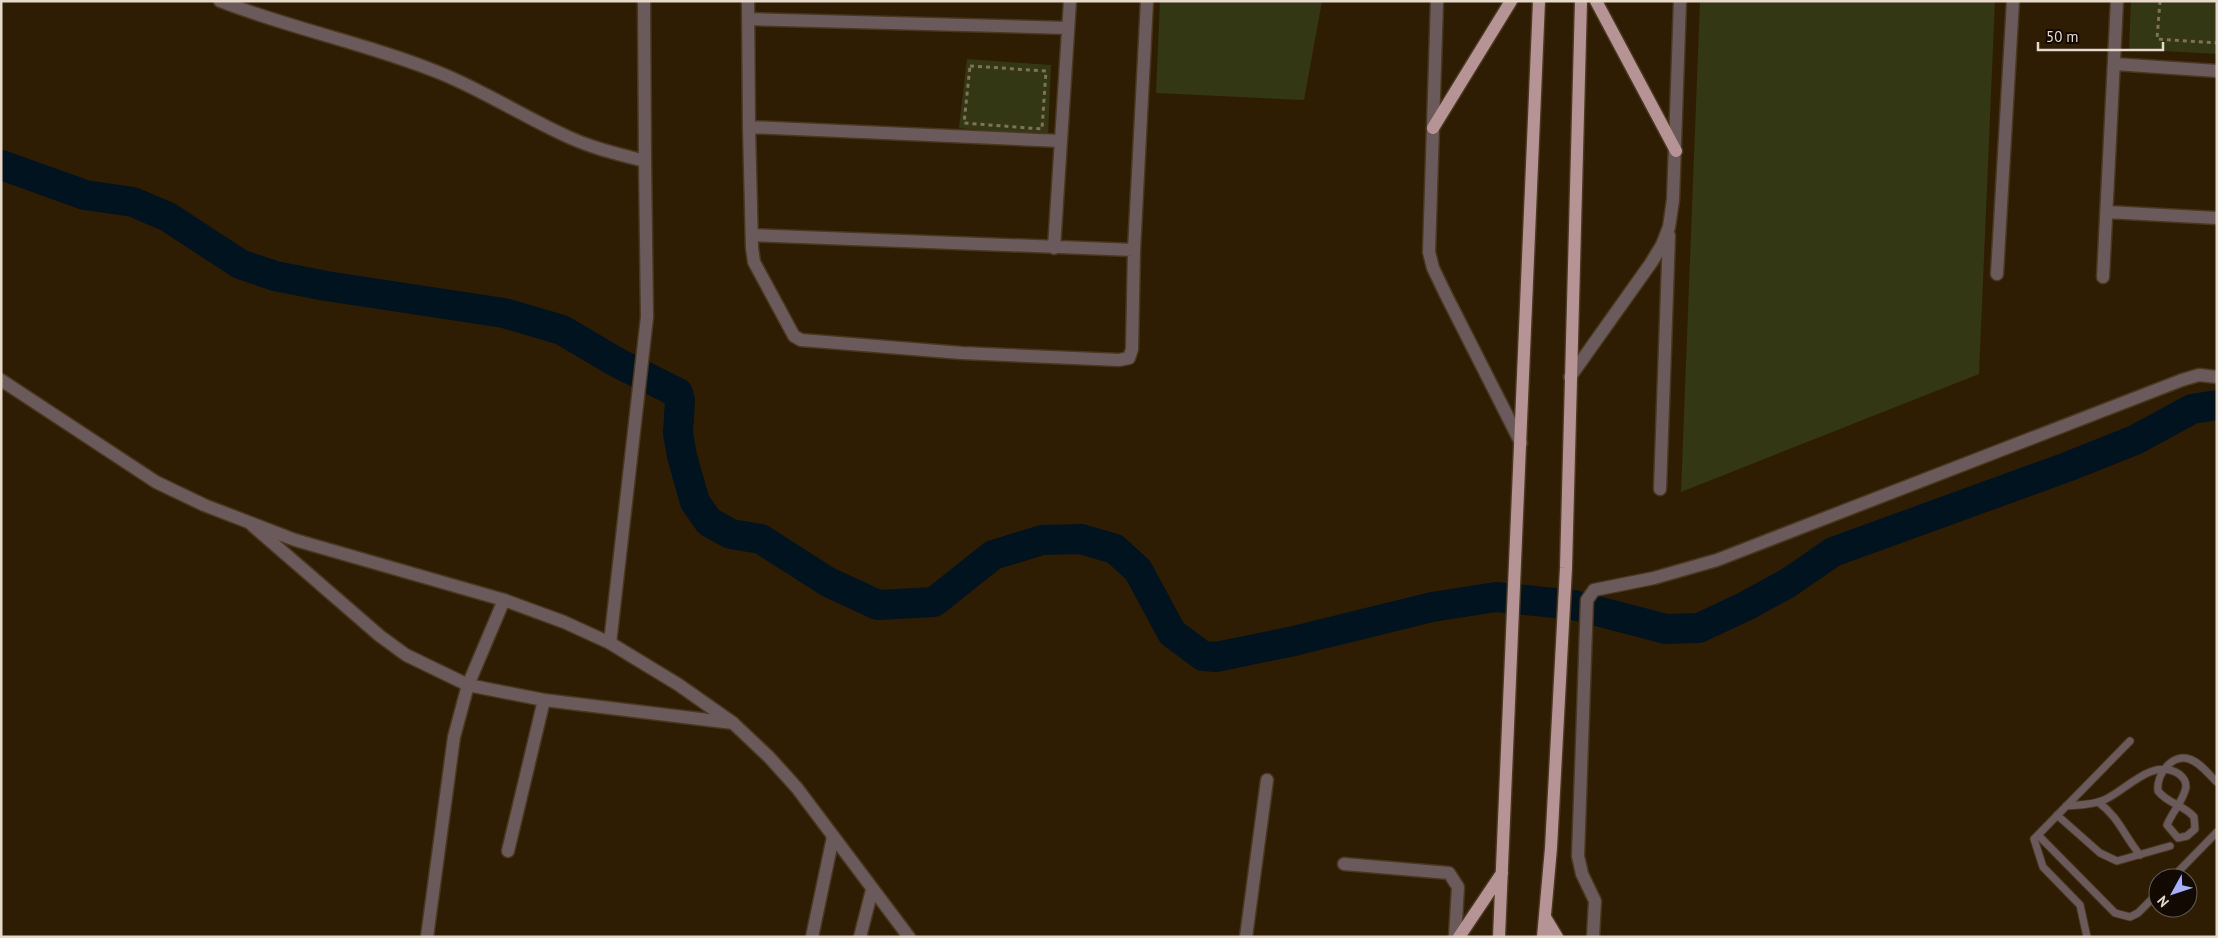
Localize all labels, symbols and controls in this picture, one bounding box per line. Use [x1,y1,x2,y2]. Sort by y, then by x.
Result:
scale bar [2038,20,2163,52]
text: 50 m [2046,27,2079,46]
north arrow [2148,868,2198,918]
text: N [2153,892,2173,911]

